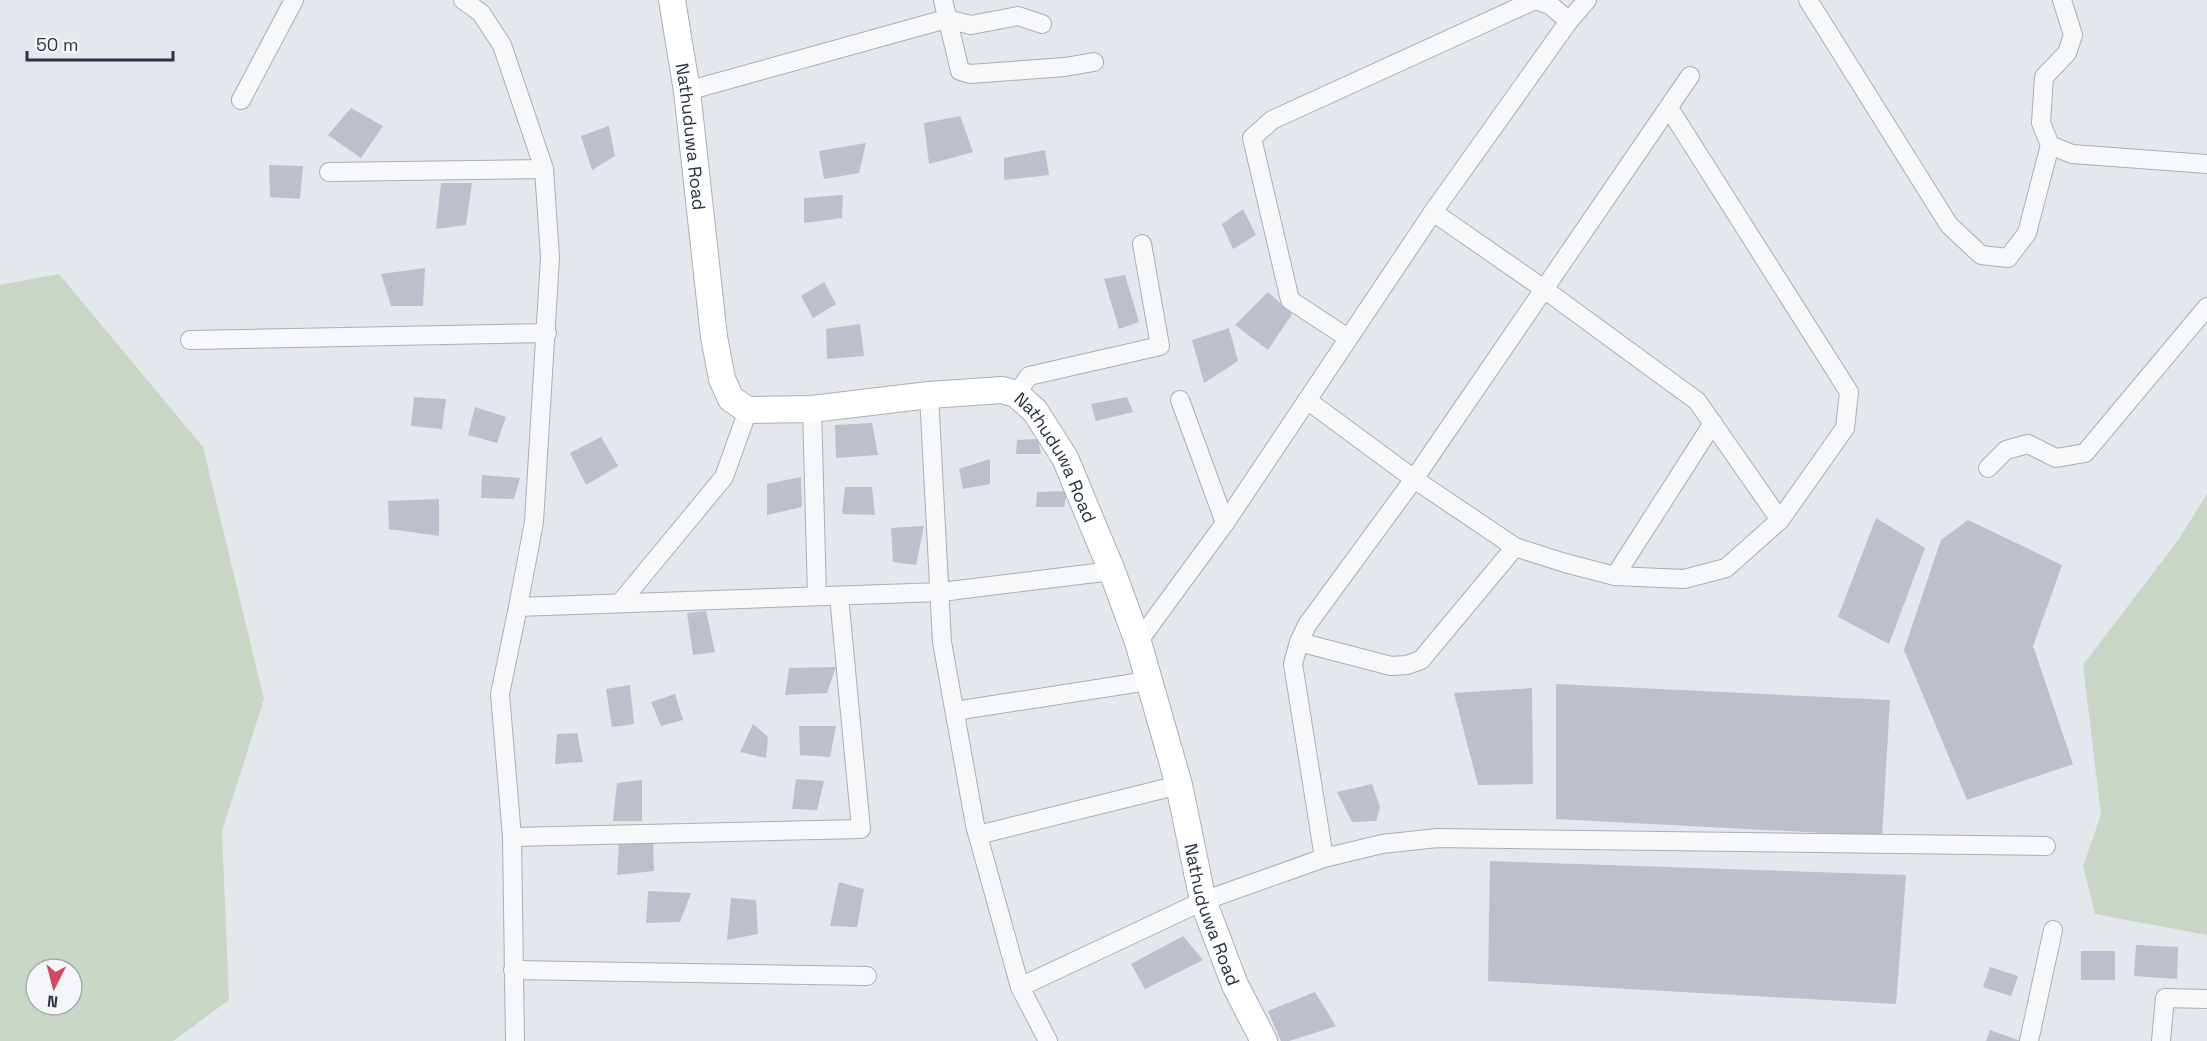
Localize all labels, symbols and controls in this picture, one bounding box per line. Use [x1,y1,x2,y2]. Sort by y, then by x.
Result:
scale bar [27,24,172,62]
text: 50 m [36,33,78,56]
street label: Nathuduwa Road [671,61,711,211]
street label: Nathuduwa Road [1010,387,1102,526]
street label: Nathuduwa Road [1180,841,1246,989]
north arrow [24,957,84,1017]
text: N [46,990,59,1012]

